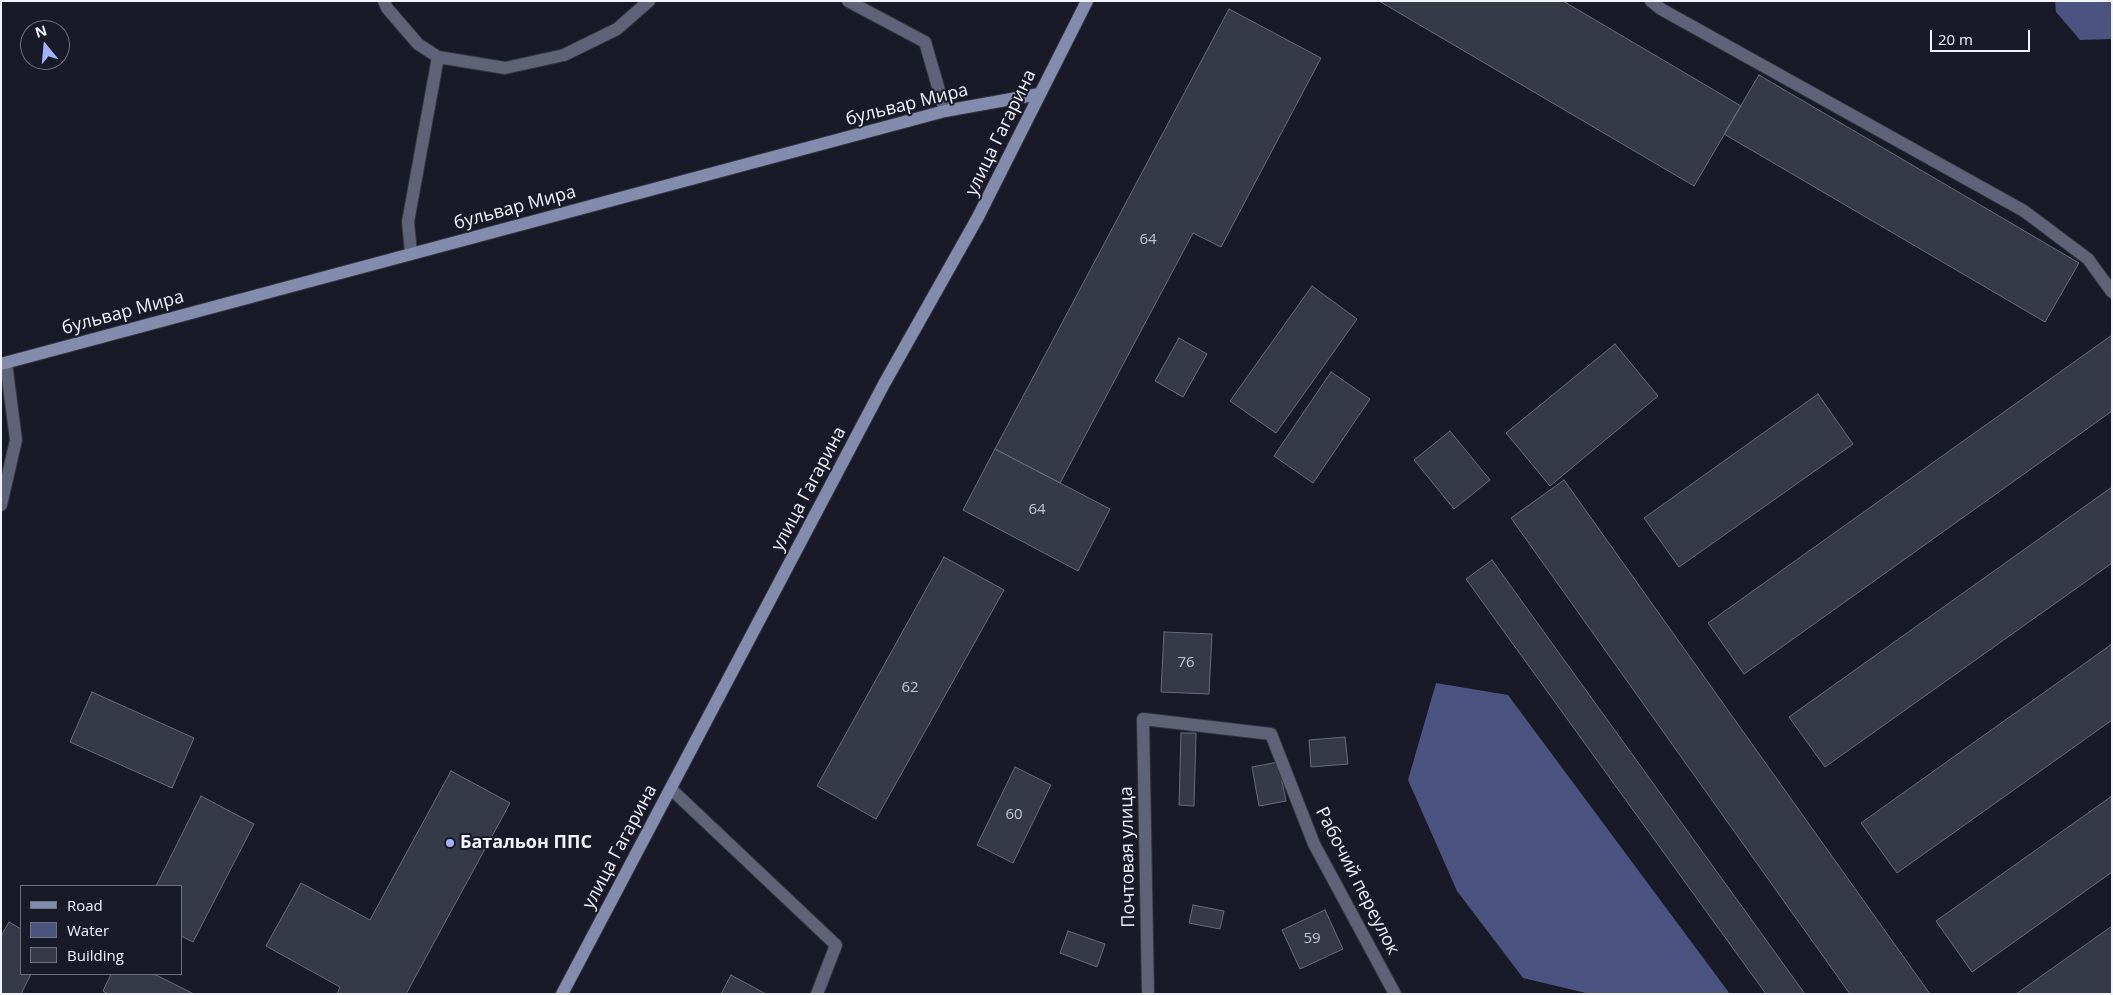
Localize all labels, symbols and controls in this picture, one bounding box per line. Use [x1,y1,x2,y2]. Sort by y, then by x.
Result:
north arrow [20,20,70,70]
text: N [33,20,49,42]
scale bar [1933,20,2033,52]
text: 20 m [1938,29,1973,49]
street label: улица Гагарина [961,66,1041,200]
street label: бульвар Мира [844,79,970,131]
street label: бульвар Мира [452,181,578,235]
house number: 64 [1139,231,1157,249]
street label: бульвар Мира [60,286,186,340]
street label: улица Гагарина [767,423,851,555]
house number: 64 [1028,501,1046,519]
house number: 76 [1177,654,1195,672]
house number: 62 [901,679,919,697]
street label: улица Гагарина [578,781,662,913]
street label: Почтовая улица [1116,786,1140,928]
street label: Рабочий переулок [1310,804,1404,958]
house number: 60 [1005,806,1023,824]
place label: Батальон ППС [460,832,592,854]
marker: Батальон ППС [444,837,456,849]
legend [20,885,182,975]
text: Road [67,895,103,915]
text: Water [67,920,109,940]
house number: 59 [1303,930,1321,948]
text: Building [67,945,124,965]

